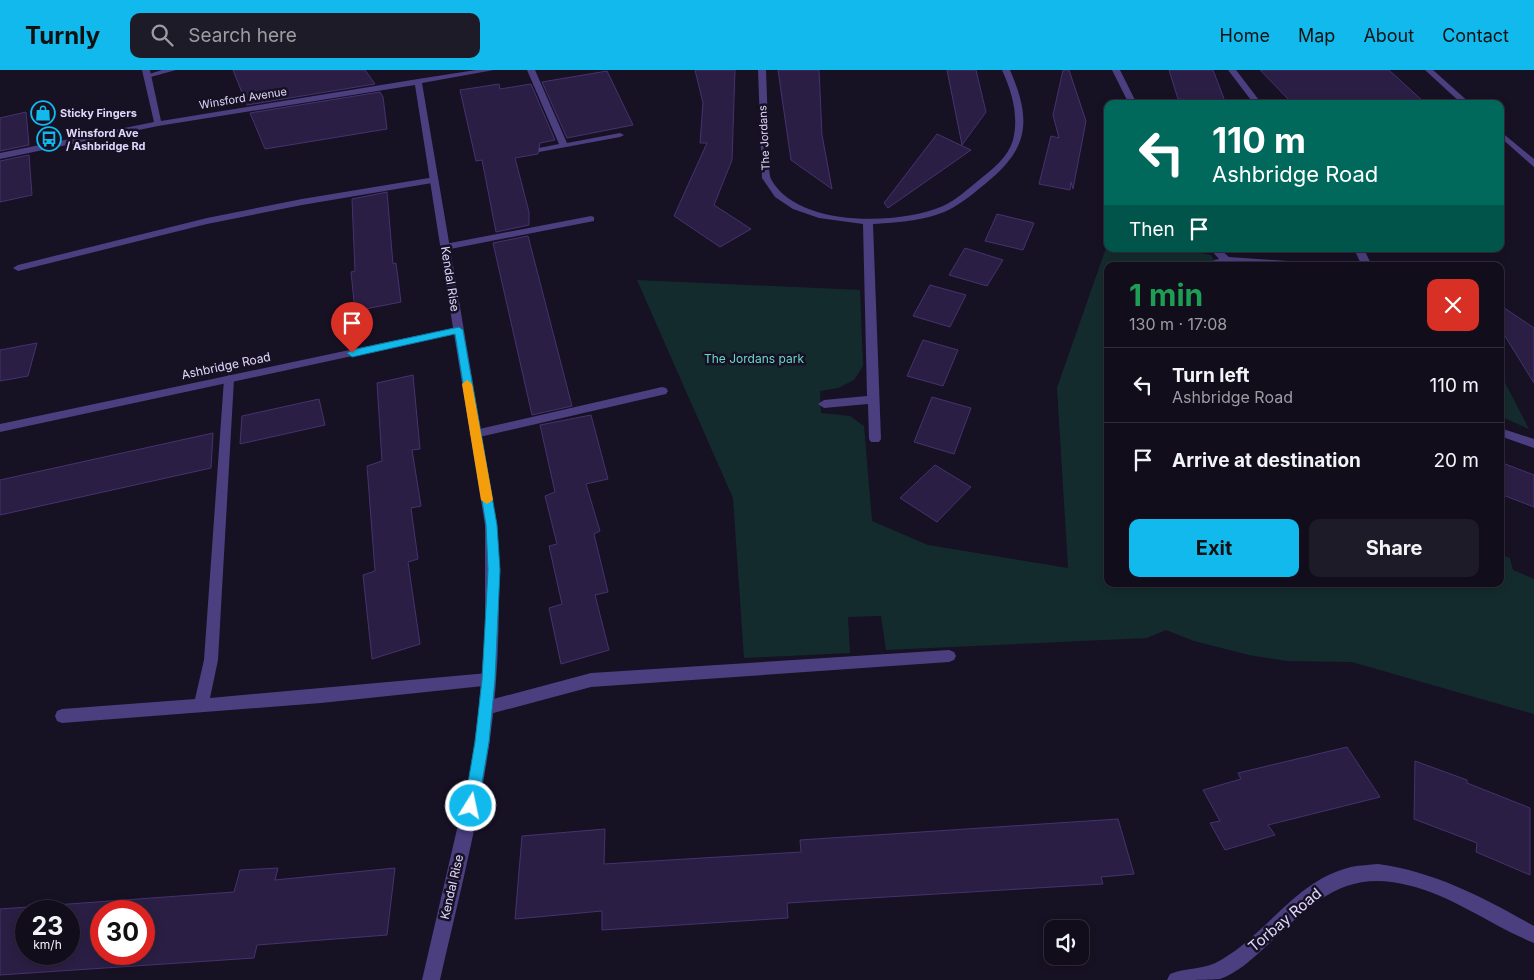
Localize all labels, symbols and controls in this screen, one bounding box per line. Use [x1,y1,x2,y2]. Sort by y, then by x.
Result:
search box [130,13,480,58]
text: Turnly [25,21,100,50]
icon: search [148,21,176,49]
text: Search here [188,24,297,47]
text: Home [1220,25,1270,46]
text: Map [1298,25,1335,46]
text: About [1363,25,1414,46]
text: Contact [1442,25,1509,46]
street label: Winsford Avenue [198,84,288,112]
shop icon: Sticky Fingers [30,100,56,126]
street label: The Jordans [755,105,773,171]
place label: Sticky Fingers [60,106,137,120]
text: 110 m [1212,119,1306,161]
icon: left [1129,120,1194,185]
bus stop icon: Winsford Ave / Ashbridge Rd [36,126,62,152]
place label: Winsford Ave / Ashbridge Rd [66,126,146,153]
text: Ashbridge Road [1212,161,1378,187]
icon: arrive [1185,215,1213,243]
text: Then [1129,218,1175,241]
street label: Kendal Rise [438,245,463,313]
text: 1 min [1129,277,1203,313]
button: close [1427,279,1479,331]
pin [331,302,373,353]
icon: arrive [338,309,366,337]
text: 130 m · 17:08 [1129,314,1227,334]
street label: Ashbridge Road [180,349,272,382]
park label: The Jordans park [704,351,804,366]
text: Turn left [1172,364,1250,387]
icon: left [1129,371,1157,399]
text: 110 m [1430,374,1479,397]
text: Ashbridge Road [1172,387,1293,407]
icon: arrive [1129,446,1157,474]
text: Arrive at destination [1172,449,1361,472]
text: 20 m [1433,449,1479,472]
button: Exit [1129,519,1299,577]
button: Share [1309,519,1479,577]
position arrow [444,779,496,831]
street label: Kendal Rise [437,853,466,921]
street label: Torbay Road [1244,883,1325,956]
speed limit sign: 30 [90,900,155,965]
text: 23 [32,911,63,941]
map controls [1044,920,1089,965]
button: sound [1044,920,1089,965]
text: km/h [33,937,62,952]

